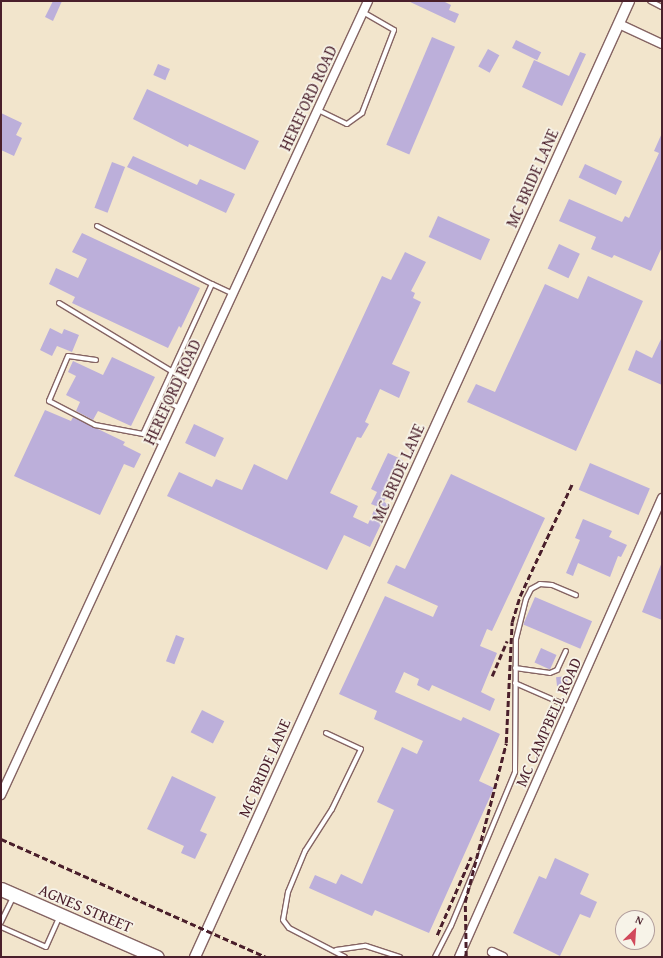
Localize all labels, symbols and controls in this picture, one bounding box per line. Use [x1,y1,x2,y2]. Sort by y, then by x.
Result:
street label: HEREFORD ROAD [275,42,341,154]
street label: MC BRIDE LANE [502,126,562,230]
street label: HEREFORD ROAD [139,336,205,448]
street label: MC BRIDE LANE [368,421,428,525]
street label: MC CAMPBELL ROAD [511,655,585,789]
street label: MC BRIDE LANE [234,716,294,820]
street label: AGNES STREET [36,880,136,936]
north arrow [615,910,655,950]
text: N [633,911,646,929]

